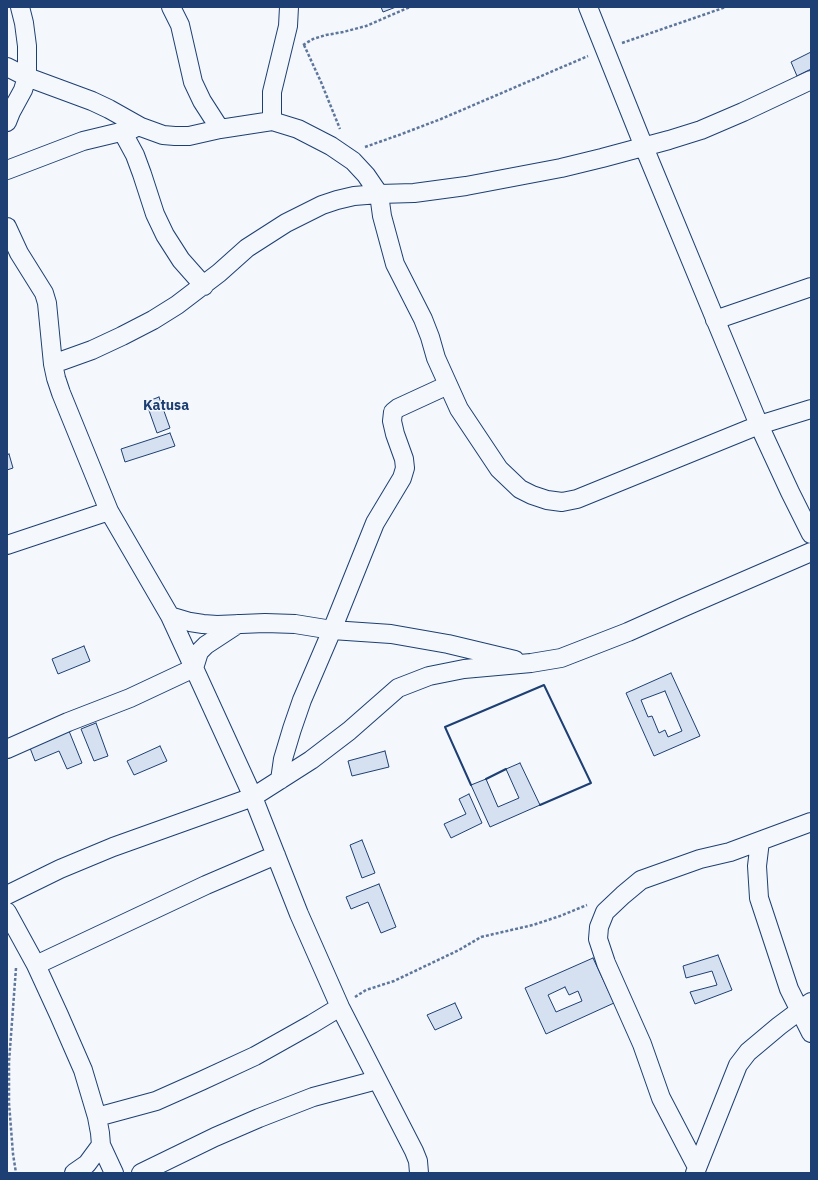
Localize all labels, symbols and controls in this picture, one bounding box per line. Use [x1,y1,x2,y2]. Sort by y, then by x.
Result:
district label: Katusa [143,398,189,414]

